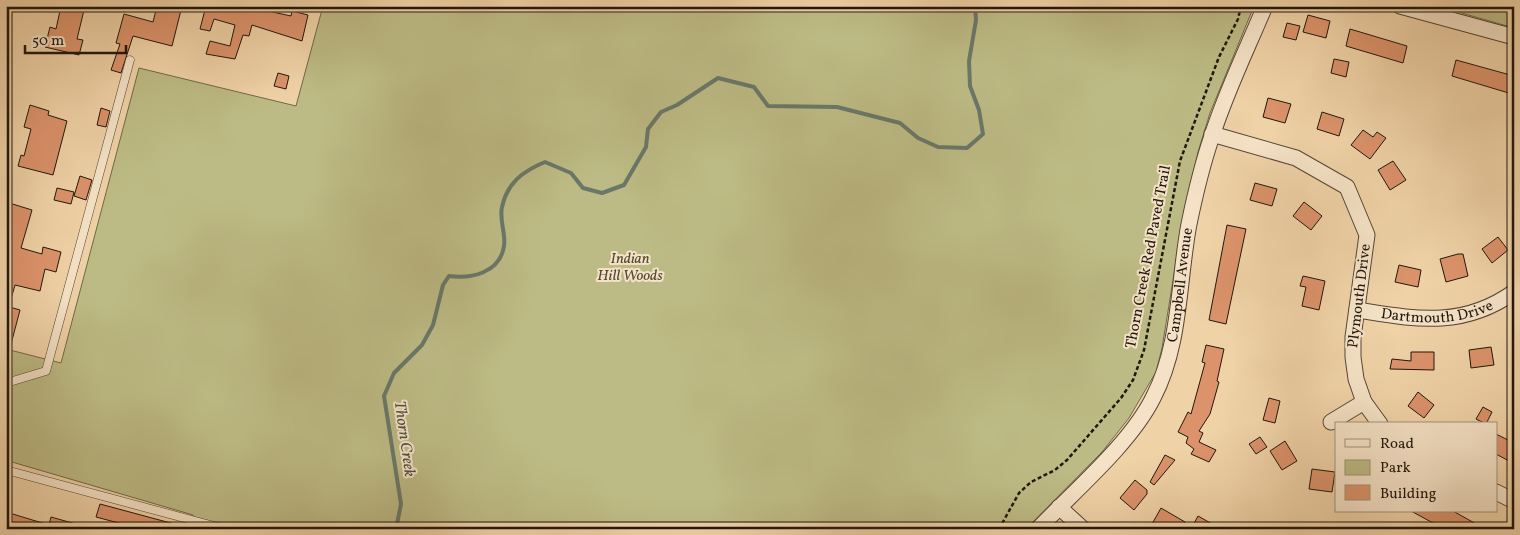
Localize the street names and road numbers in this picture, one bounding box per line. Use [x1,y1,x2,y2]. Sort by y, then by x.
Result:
street label: Thorn Creek Red Paved Trail [1121,164,1177,350]
street label: Campbell Avenue [1162,226,1199,344]
street label: Plymouth Drive [1343,243,1377,349]
street label: Dartmouth Drive [1379,295,1497,329]

